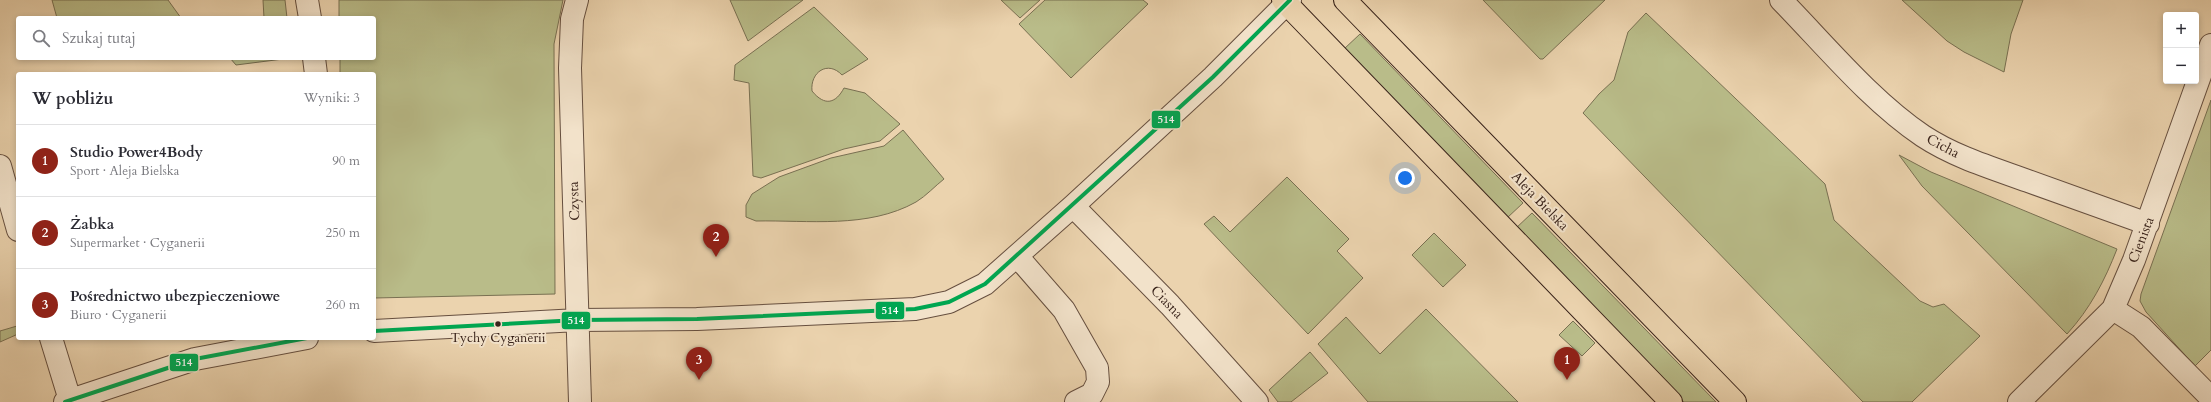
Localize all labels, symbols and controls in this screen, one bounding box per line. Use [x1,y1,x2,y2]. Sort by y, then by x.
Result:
map controls [2163,12,2199,84]
button: + [2163,12,2199,48]
search box [16,16,376,60]
icon: search [30,27,52,49]
text: Szukaj tutaj [62,28,136,48]
button: − [2163,48,2199,84]
text: W pobliżu [32,87,113,110]
text: Wyniki: 3 [304,89,360,107]
line badge: 514 [1151,110,1181,129]
text: 514 [1158,112,1175,127]
street label: Cicha [1923,129,1963,163]
text: Studio Power4Body [70,142,203,162]
text: 1 [42,152,48,170]
text: 90 m [332,152,360,170]
text: Sport · Aleja Bielska [70,162,179,180]
street label: Aleja Bielska [1507,167,1573,235]
your location [1395,168,1415,188]
street label: Czysta [564,181,584,221]
text: Żabka [70,214,114,234]
street label: Cienista [2124,214,2158,266]
text: 2 [42,224,48,242]
text: 250 m [326,224,360,242]
pin: 2 [703,224,729,257]
text: Supermarket · Cyganerii [70,234,205,252]
street label: Ciasna [1146,281,1188,323]
text: Pośrednictwo ubezpieczeniowe [70,286,280,306]
text: 3 [42,296,48,314]
text: 260 m [326,296,360,314]
line badge: 514 [875,301,905,320]
text: 514 [882,303,899,318]
text: Biuro · Cyganerii [70,306,167,324]
line badge: 514 [561,311,591,330]
text: 514 [568,313,585,328]
marker: Tychy Cyganerii [493,319,503,329]
place label: Tychy Cyganerii [451,329,546,347]
pin: 3 [686,347,712,380]
pin: 1 [1554,347,1580,380]
line badge: 514 [169,353,199,372]
text: 514 [176,355,193,370]

